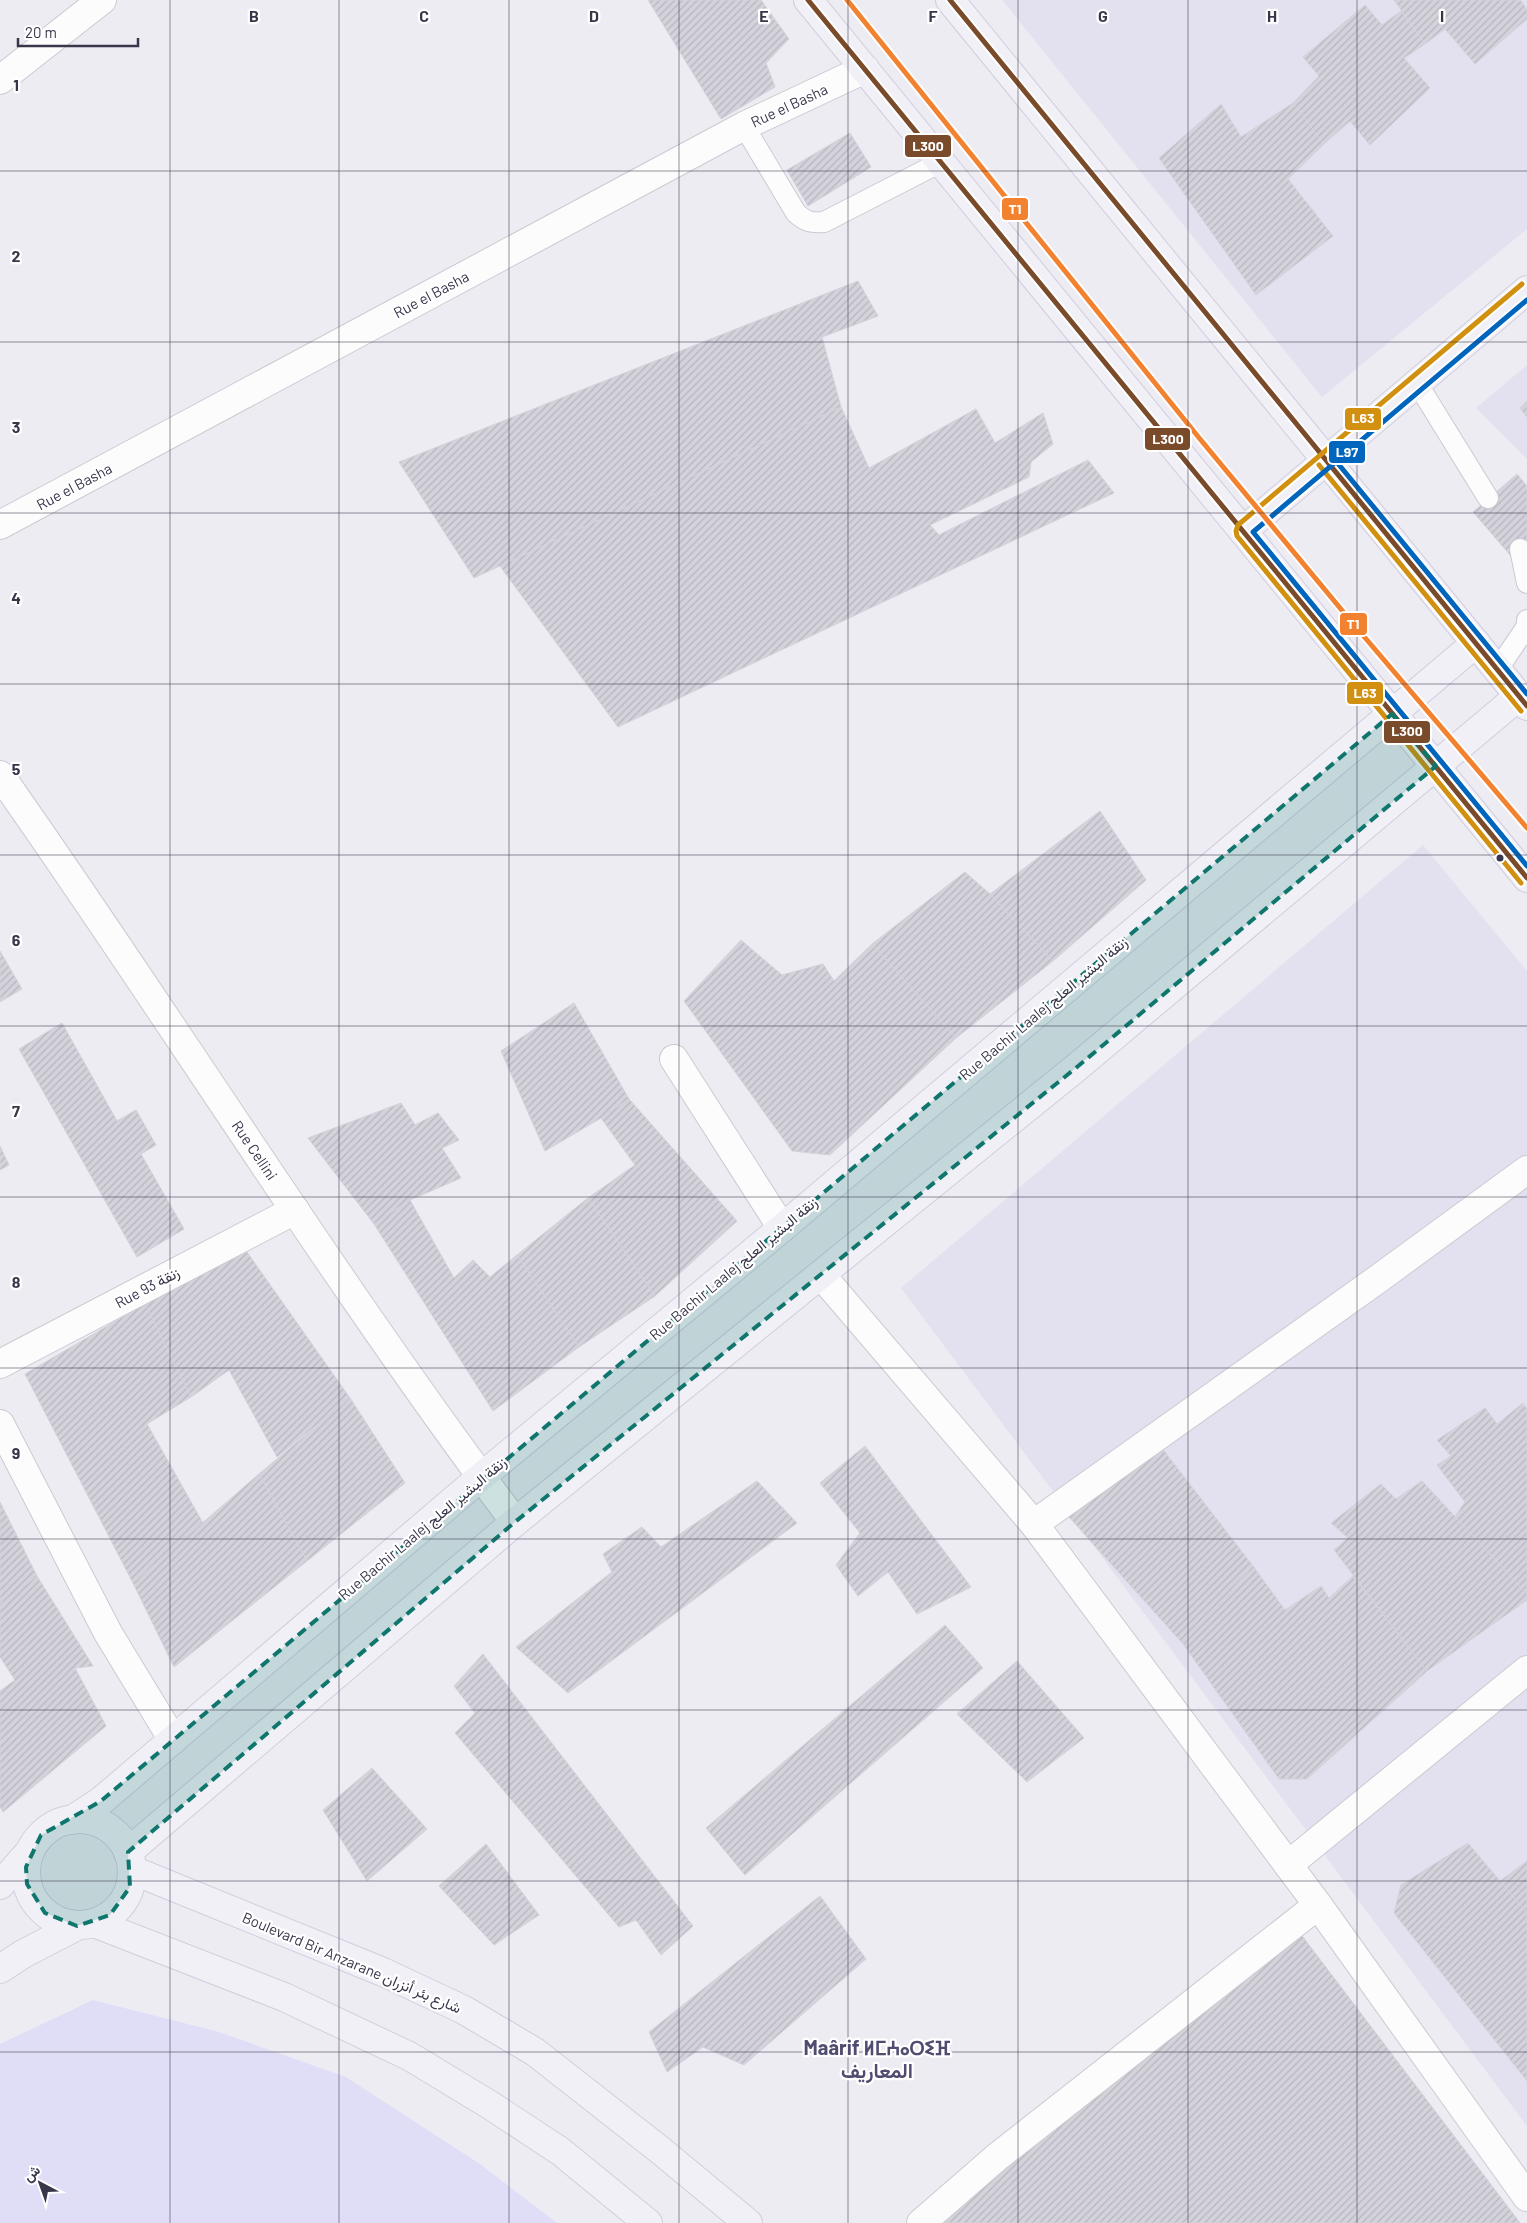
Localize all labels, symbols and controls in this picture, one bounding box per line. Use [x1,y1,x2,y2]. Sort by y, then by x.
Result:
text: B [249,6,259,25]
text: C [419,6,429,25]
text: D [589,6,599,25]
text: E [759,6,769,25]
text: F [929,6,938,25]
text: G [1098,6,1108,25]
text: H [1267,6,1277,25]
text: I [1440,6,1444,25]
scale bar [18,15,138,47]
text: 20 m [25,23,57,41]
text: 1 [13,75,19,94]
street label: Rue el Basha [748,79,830,131]
line badge: L300 [904,134,952,158]
text: L300 [912,137,944,154]
line badge: T1 [1001,197,1029,221]
text: T1 [1008,200,1022,217]
text: 2 [12,246,21,265]
street label: Rue el Basha [390,267,472,321]
line badge: L63 [1344,407,1382,431]
text: L63 [1351,409,1375,426]
text: 3 [12,417,20,436]
line badge: L300 [1144,427,1191,451]
text: L300 [1152,430,1184,447]
line badge: L97 [1328,440,1366,464]
text: L97 [1336,443,1358,460]
street label: Rue el Basha [33,459,115,513]
text: 4 [11,588,21,607]
line badge: T1 [1339,612,1368,636]
text: T1 [1346,615,1360,632]
line badge: L63 [1346,681,1384,705]
text: L63 [1353,684,1377,701]
line badge: L300 [1383,720,1431,744]
text: L300 [1391,722,1423,739]
text: 5 [12,759,21,778]
unlabelled marker [1495,853,1505,863]
text: 6 [12,930,21,949]
street label: Rue Bachir Laalej زنقة البشير العلج [955,932,1133,1086]
text: 7 [12,1101,20,1120]
street label: Rue Cellini [229,1117,281,1183]
street label: Rue Bachir Laalej زنقة البشير العلج [645,1192,823,1346]
street label: Rue 93 زنقة [112,1263,183,1312]
text: 8 [12,1272,21,1291]
text: 9 [12,1443,20,1462]
street label: Rue Bachir Laalej زنقة البشير العلج [334,1452,512,1606]
street label: Boulevard Bir Anzarane شارع بئر أنزران [239,1908,464,2019]
district label: Maârif ⵍⵎⵄⴰⵔⵉⴼ المعاريف [804,2035,950,2084]
north arrow [15,2158,65,2208]
text: ش [19,2161,44,2186]

